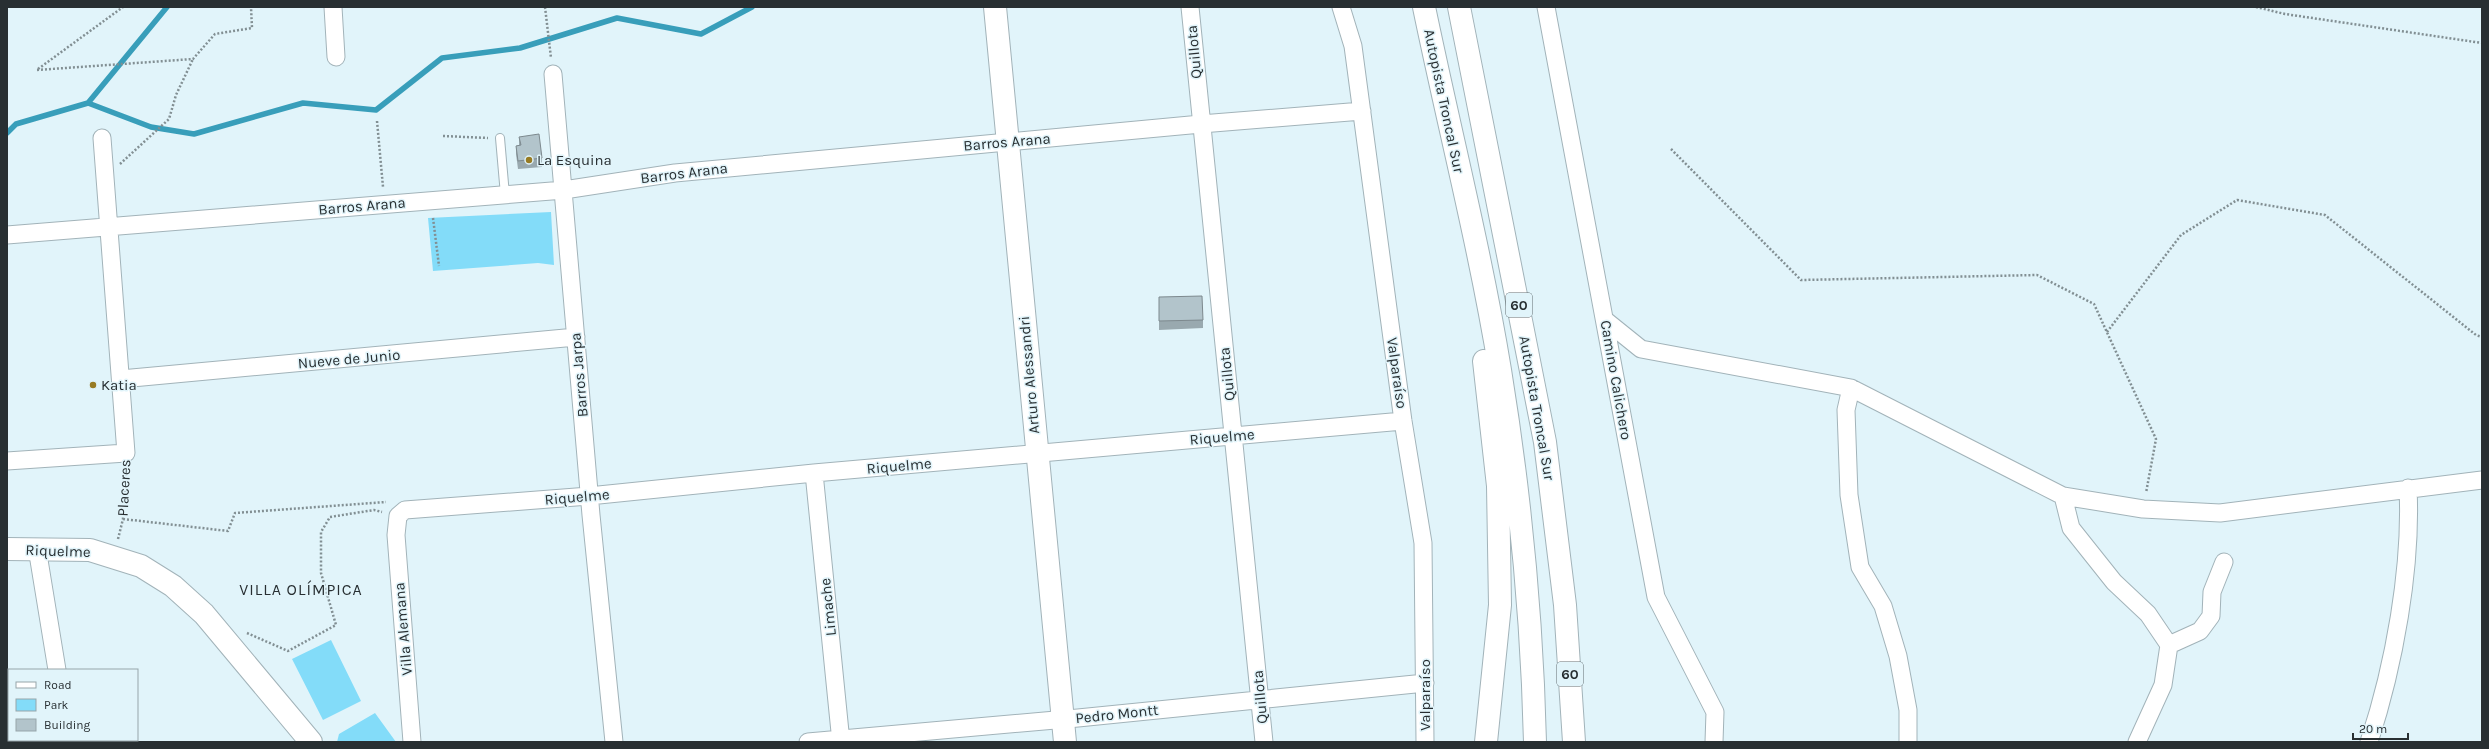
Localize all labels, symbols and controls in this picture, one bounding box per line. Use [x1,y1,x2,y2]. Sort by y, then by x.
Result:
street label: Quillota [1183,24,1205,80]
street label: Autopista Troncal Sur [1420,27,1468,175]
street label: Barros Arana [963,129,1051,155]
place label: La Esquina [537,151,612,169]
marker: La Esquina [524,155,534,165]
street label: Barros Arana [639,159,729,187]
street label: Barros Arana [318,193,406,219]
road number: 60 [1506,293,1532,317]
street label: Arturo Alessandri [1015,315,1043,435]
street label: Camino Calichero [1597,319,1635,441]
street label: Barros Jarpa [566,332,592,418]
street label: Autopista Troncal Sur [1515,334,1559,482]
street label: Valparaíso [1383,336,1411,410]
street label: Nueve de Junio [297,346,401,372]
street label: Quillota [1215,346,1239,402]
place label: Katia [101,376,137,394]
marker: Katia [88,380,98,390]
street label: Riquelme [1189,425,1255,449]
street label: Riquelme [866,454,932,478]
street label: Placeres [114,459,134,517]
street label: Riquelme [544,485,610,509]
street label: Riquelme [25,541,91,561]
street label: Limache [816,577,840,637]
district label: VILLA OLÍMPICA [239,580,363,599]
street label: Villa Alemana [390,582,416,676]
street label: Valparaíso [1416,659,1434,731]
road number: 60 [1557,662,1583,686]
legend [8,669,138,741]
street label: Quillota [1249,669,1271,725]
text: Road [44,678,72,692]
text: Park [44,698,69,712]
street label: Pedro Montt [1075,701,1160,727]
scale bar [2353,715,2408,741]
text: Building [44,718,91,732]
text: 20 m [2359,722,2387,736]

